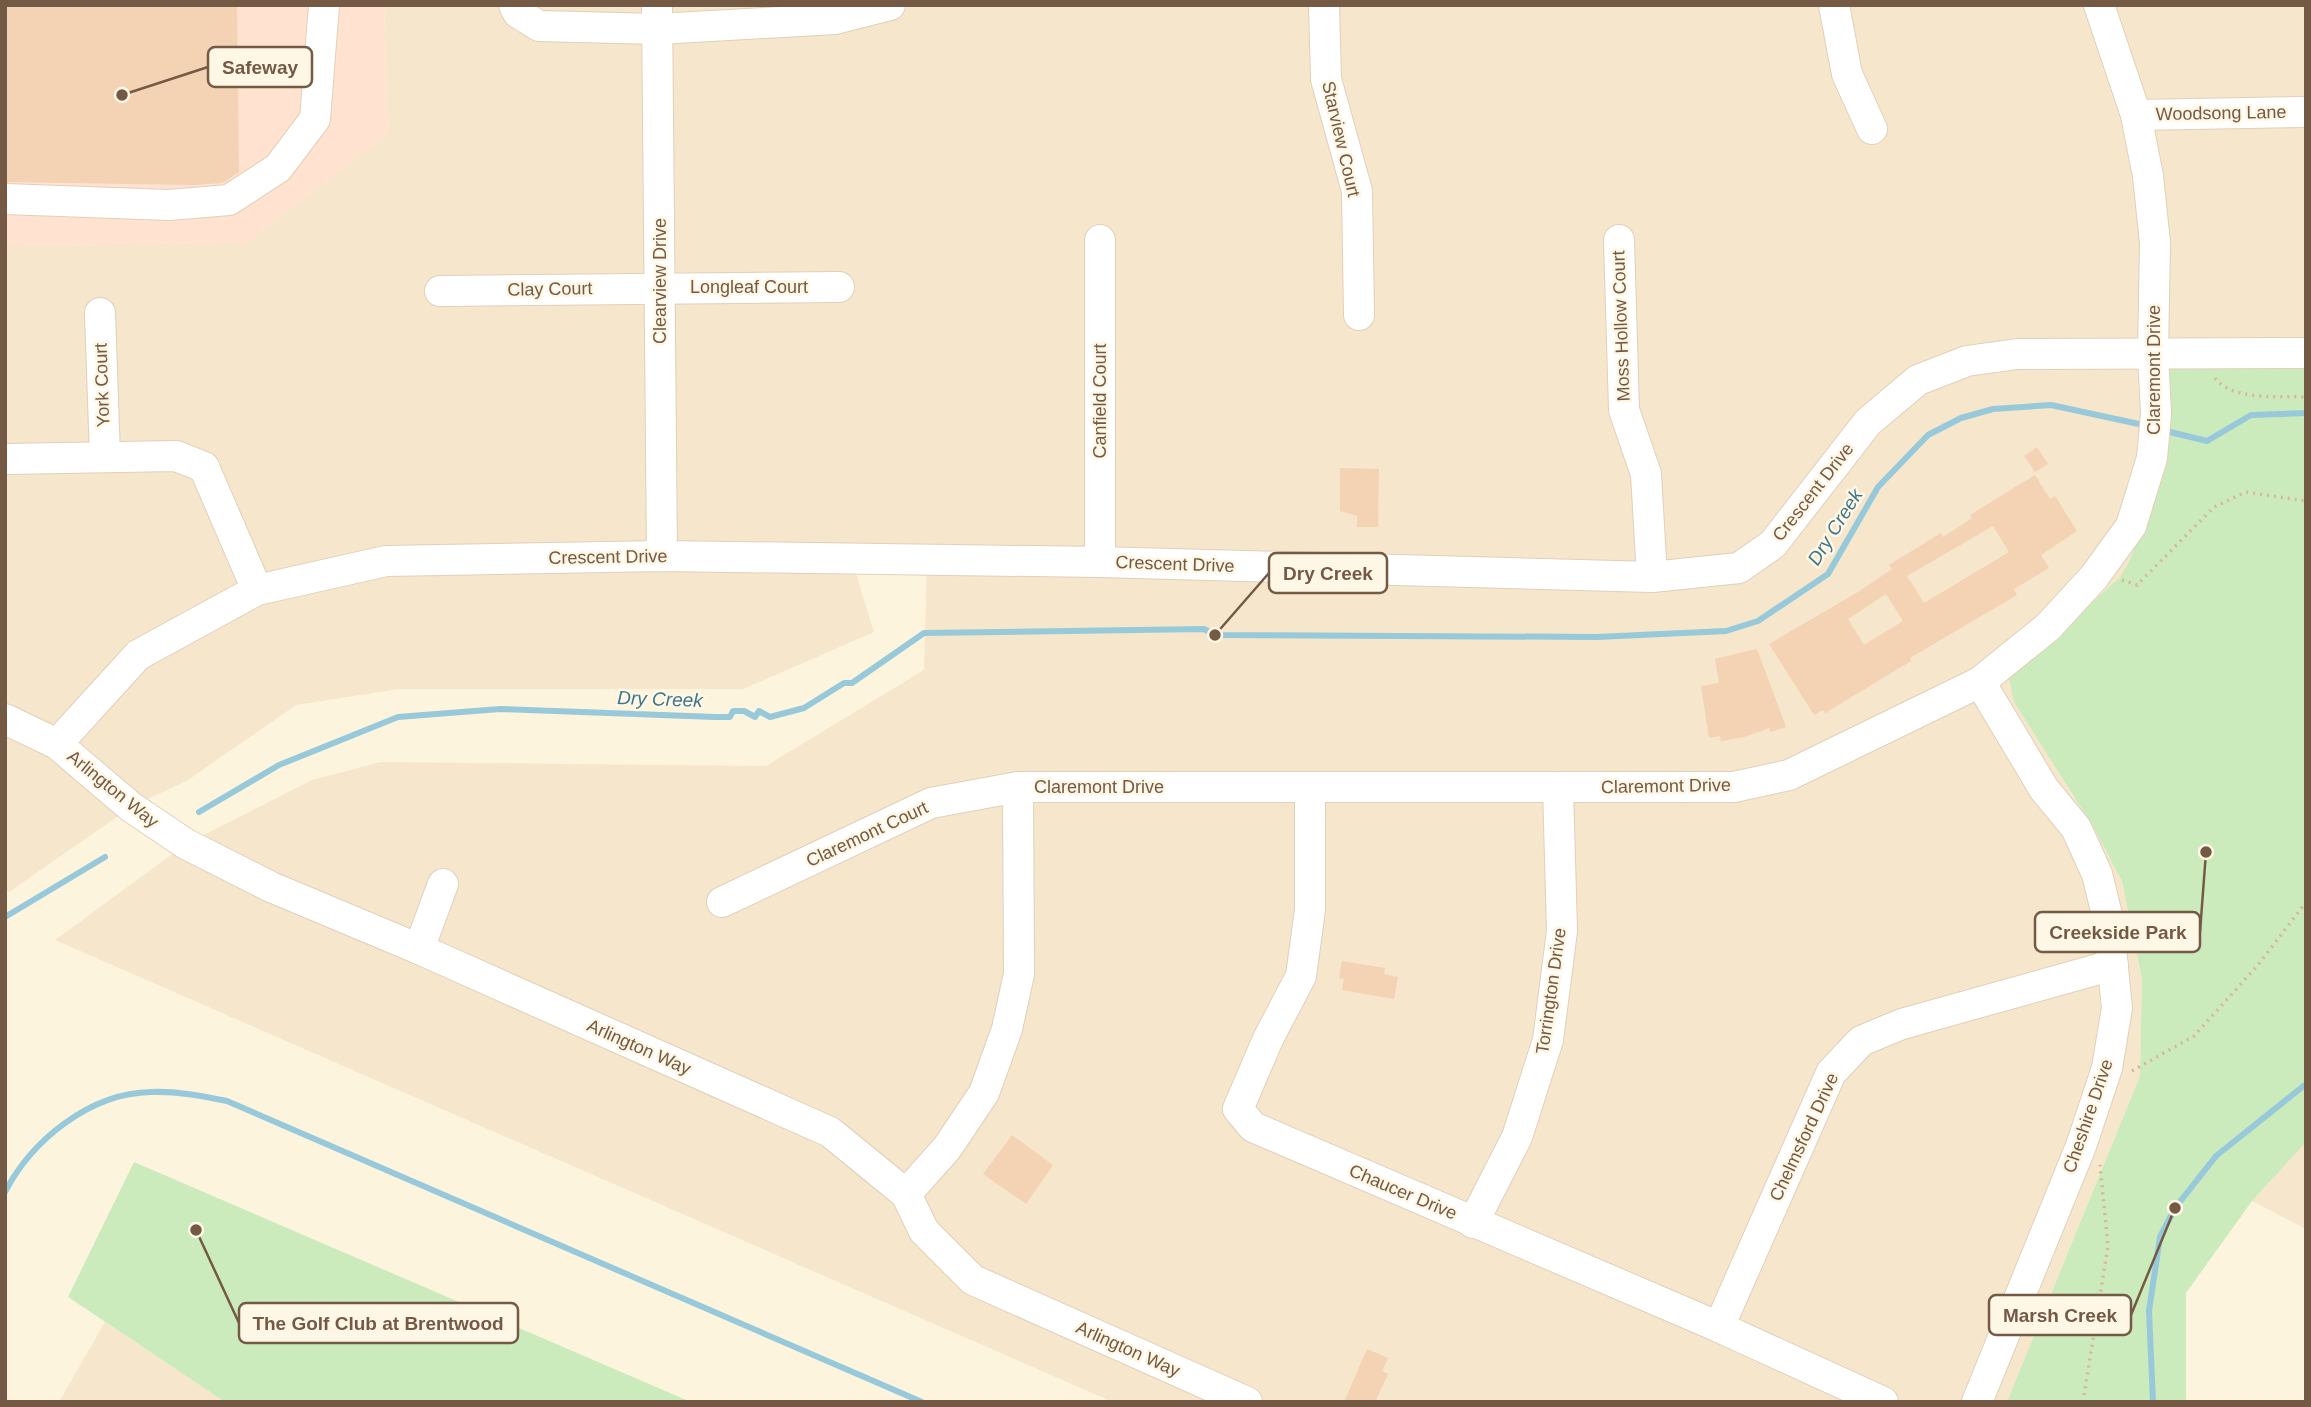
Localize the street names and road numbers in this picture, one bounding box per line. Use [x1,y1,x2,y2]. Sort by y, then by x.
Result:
street label: Starview Court [1318,79,1364,199]
street label: Woodsong Lane [2155,102,2287,124]
street label: Clearview Drive [650,218,670,344]
street label: Moss Hollow Court [1608,250,1634,402]
street label: Longleaf Court [690,277,808,297]
street label: Clay Court [507,278,593,300]
street label: Claremont Drive [2144,305,2164,435]
street label: York Court [91,342,113,428]
street label: Canfield Court [1090,343,1110,459]
street label: Crescent Drive [1768,439,1858,545]
street label: Crescent Drive [548,546,668,568]
street label: Crescent Drive [1115,552,1235,576]
street label: Arlington Way [63,746,163,832]
street label: Claremont Drive [1601,775,1731,797]
street label: Claremont Drive [1034,777,1164,797]
street label: Claremont Court [803,797,931,871]
street label: Torrington Drive [1532,927,1570,1055]
street label: Arlington Way [584,1015,694,1079]
street label: Cheshire Drive [2059,1056,2117,1176]
street label: Chelmsford Drive [1766,1070,1842,1204]
street label: Chaucer Drive [1346,1160,1460,1224]
street label: Arlington Way [1073,1317,1183,1381]

